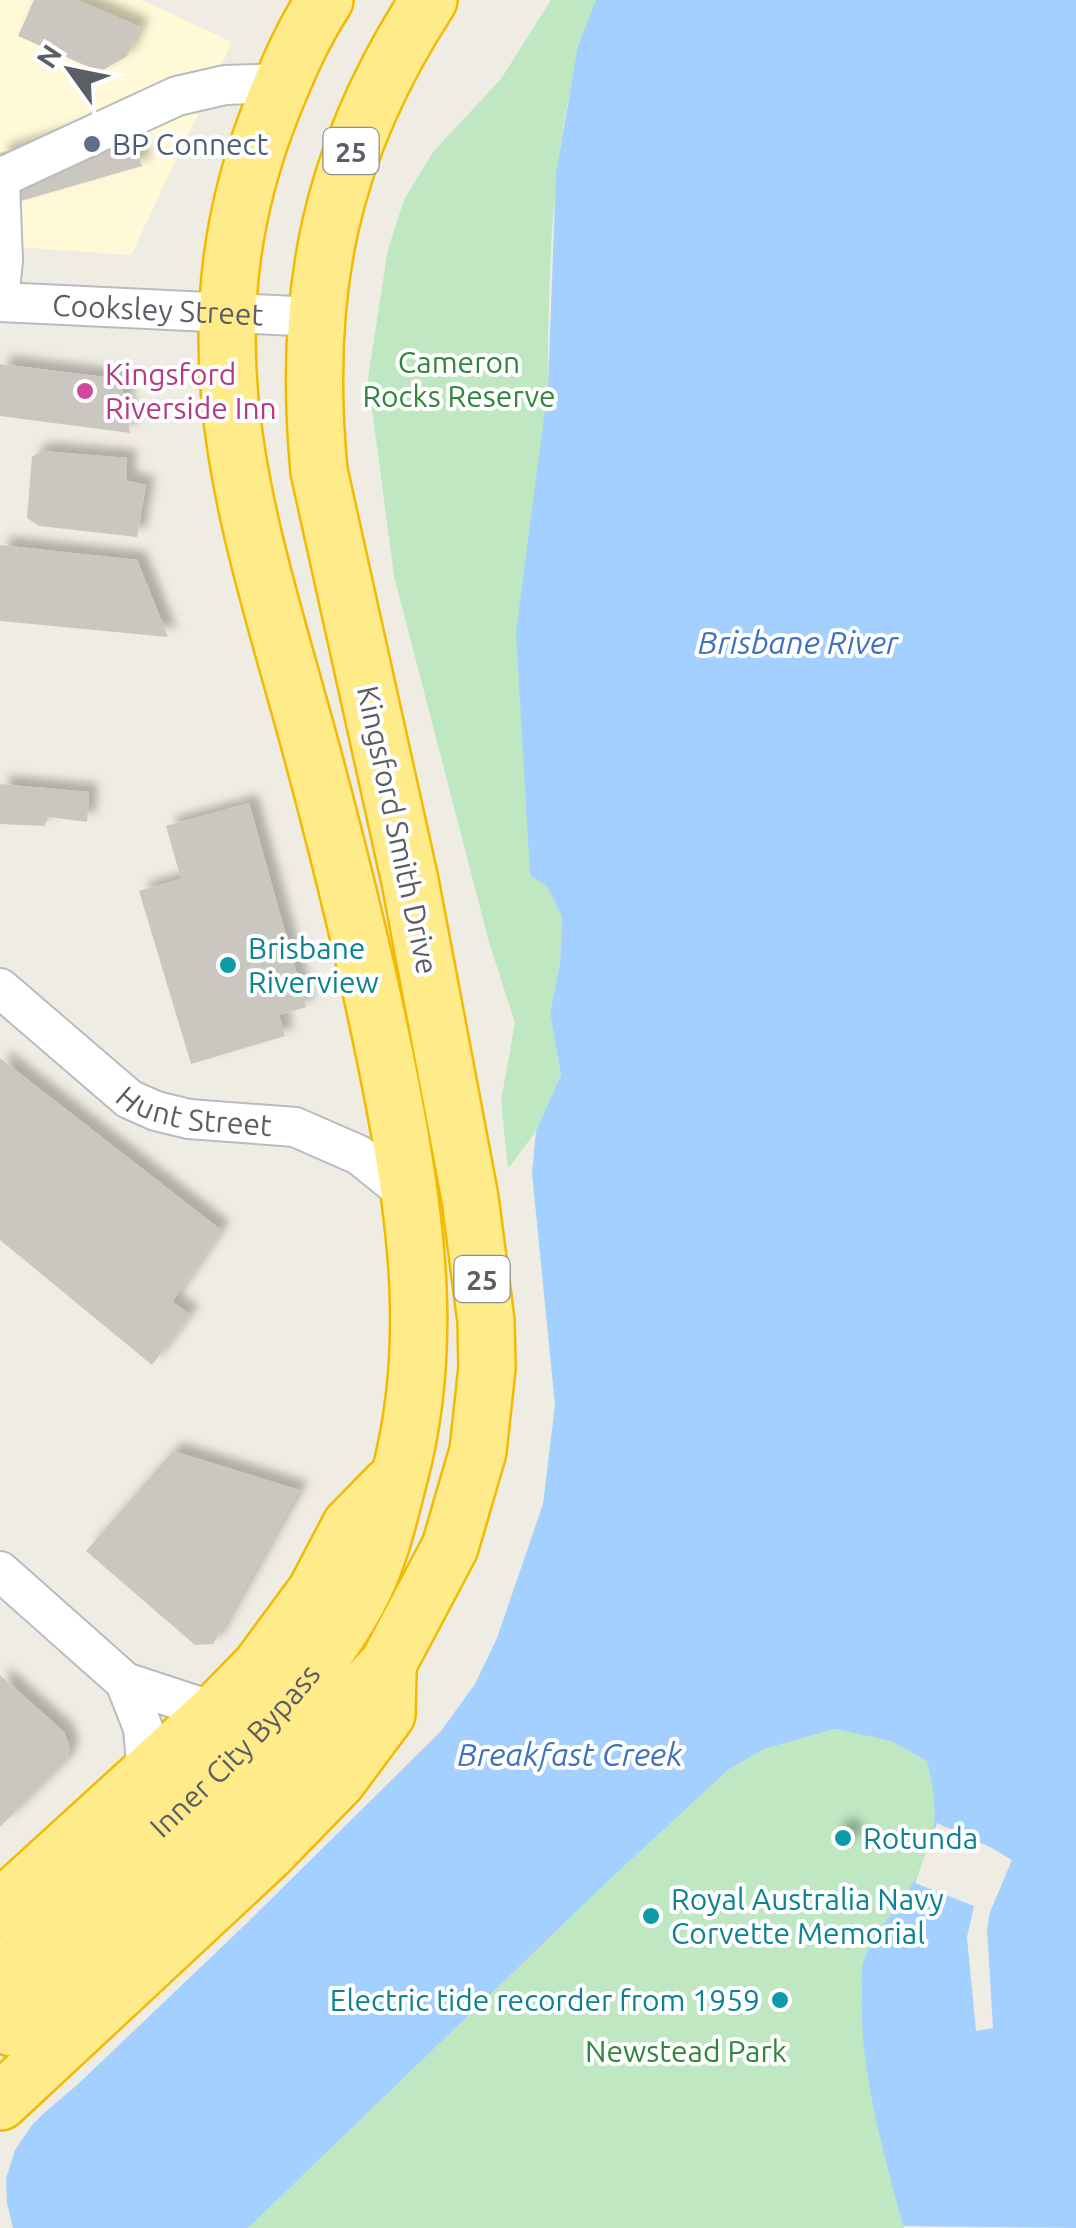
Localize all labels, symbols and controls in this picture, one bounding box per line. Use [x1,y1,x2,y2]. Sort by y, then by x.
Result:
north arrow [20,20,120,120]
text: N [30,39,67,73]
place label: BP Connect [112,127,269,161]
road number: 25 [324,128,378,174]
marker: BP Connect [81,133,103,155]
street label: Cooksley Street [52,288,264,331]
park label: Cameron Rocks Reserve [362,345,556,413]
place label: Kingsford Riverside Inn [105,357,277,425]
marker: Kingsford Riverside Inn [74,380,96,402]
water label: Brisbane River [698,624,899,660]
street label: Kingsford Smith Drive [351,683,445,977]
place label: Brisbane Riverview [248,931,379,999]
marker: Brisbane Riverview [217,954,239,976]
street label: Hunt Street [110,1079,273,1142]
road number: 25 [454,1256,510,1302]
street label: Inner City Bypass [143,1657,327,1844]
water label: Breakfast Creek [457,1736,683,1772]
place label: Rotunda [863,1821,978,1855]
marker: Rotunda [832,1827,854,1849]
place label: Royal Australia Navy Corvette Memorial [671,1882,944,1950]
marker: Royal Australia Navy Corvette Memorial [640,1905,662,1927]
place label: Electric tide recorder from 1959 [330,1983,760,2017]
marker: Electric tide recorder from 1959 [769,1989,791,2011]
park label: Newstead Park [585,2034,787,2068]

